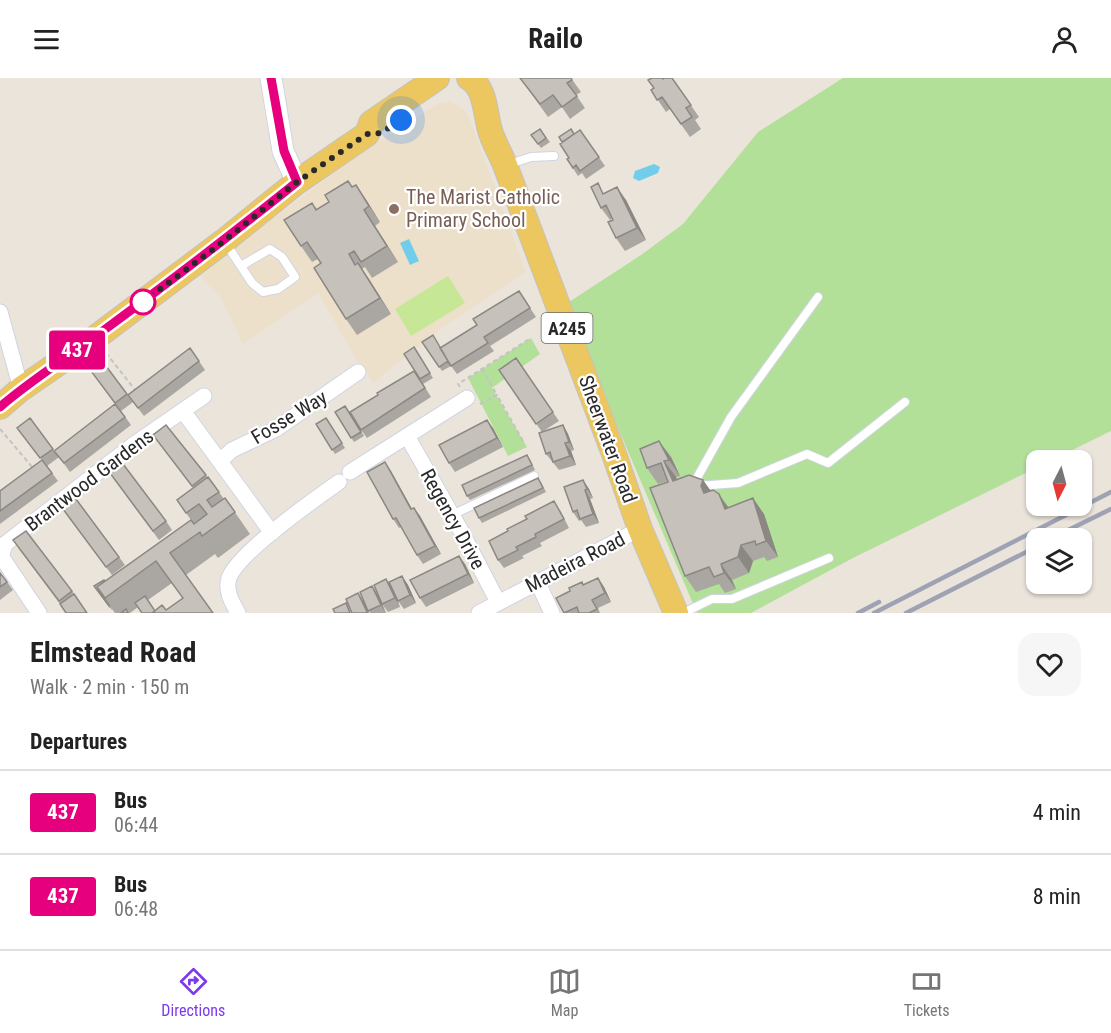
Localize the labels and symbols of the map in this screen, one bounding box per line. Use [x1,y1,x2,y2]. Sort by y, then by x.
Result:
your location [386,105,416,135]
place label: The Marist Catholic Primary School [406,185,560,232]
marker: The Marist Catholic Primary School [387,202,401,216]
unlabelled marker [130,289,156,315]
road number: A245 [542,313,592,343]
line badge: 437 [42,330,112,370]
street label: Sheerwater Road [574,372,642,506]
street label: Fosse Way [247,385,331,449]
street label: Brantwood Gardens [20,424,158,536]
north arrow [1026,450,1092,516]
street label: Regency Drive [416,465,490,573]
street label: Madeira Road [521,527,629,597]

